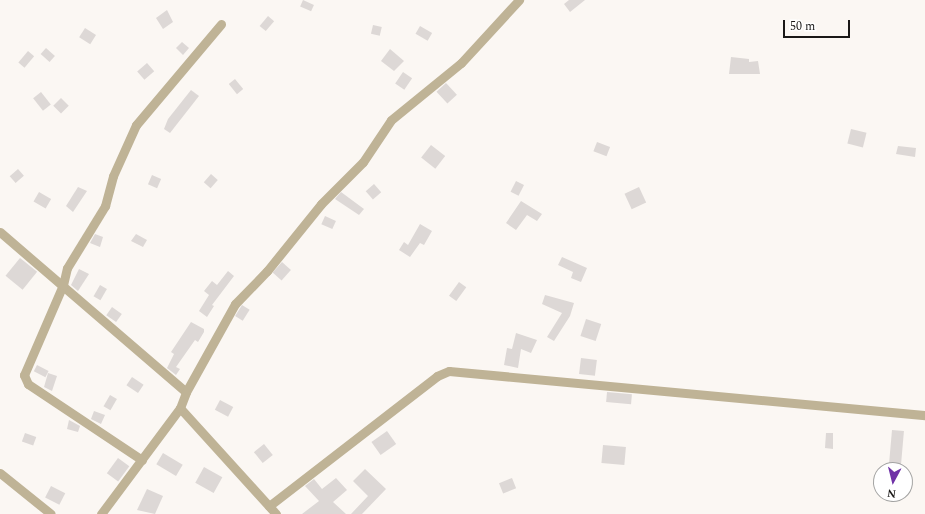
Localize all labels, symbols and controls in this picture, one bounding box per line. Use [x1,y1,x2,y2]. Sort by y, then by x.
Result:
scale bar [785,12,852,38]
text: 50 m [790,17,815,36]
north arrow [873,462,913,502]
text: N [886,484,897,502]

